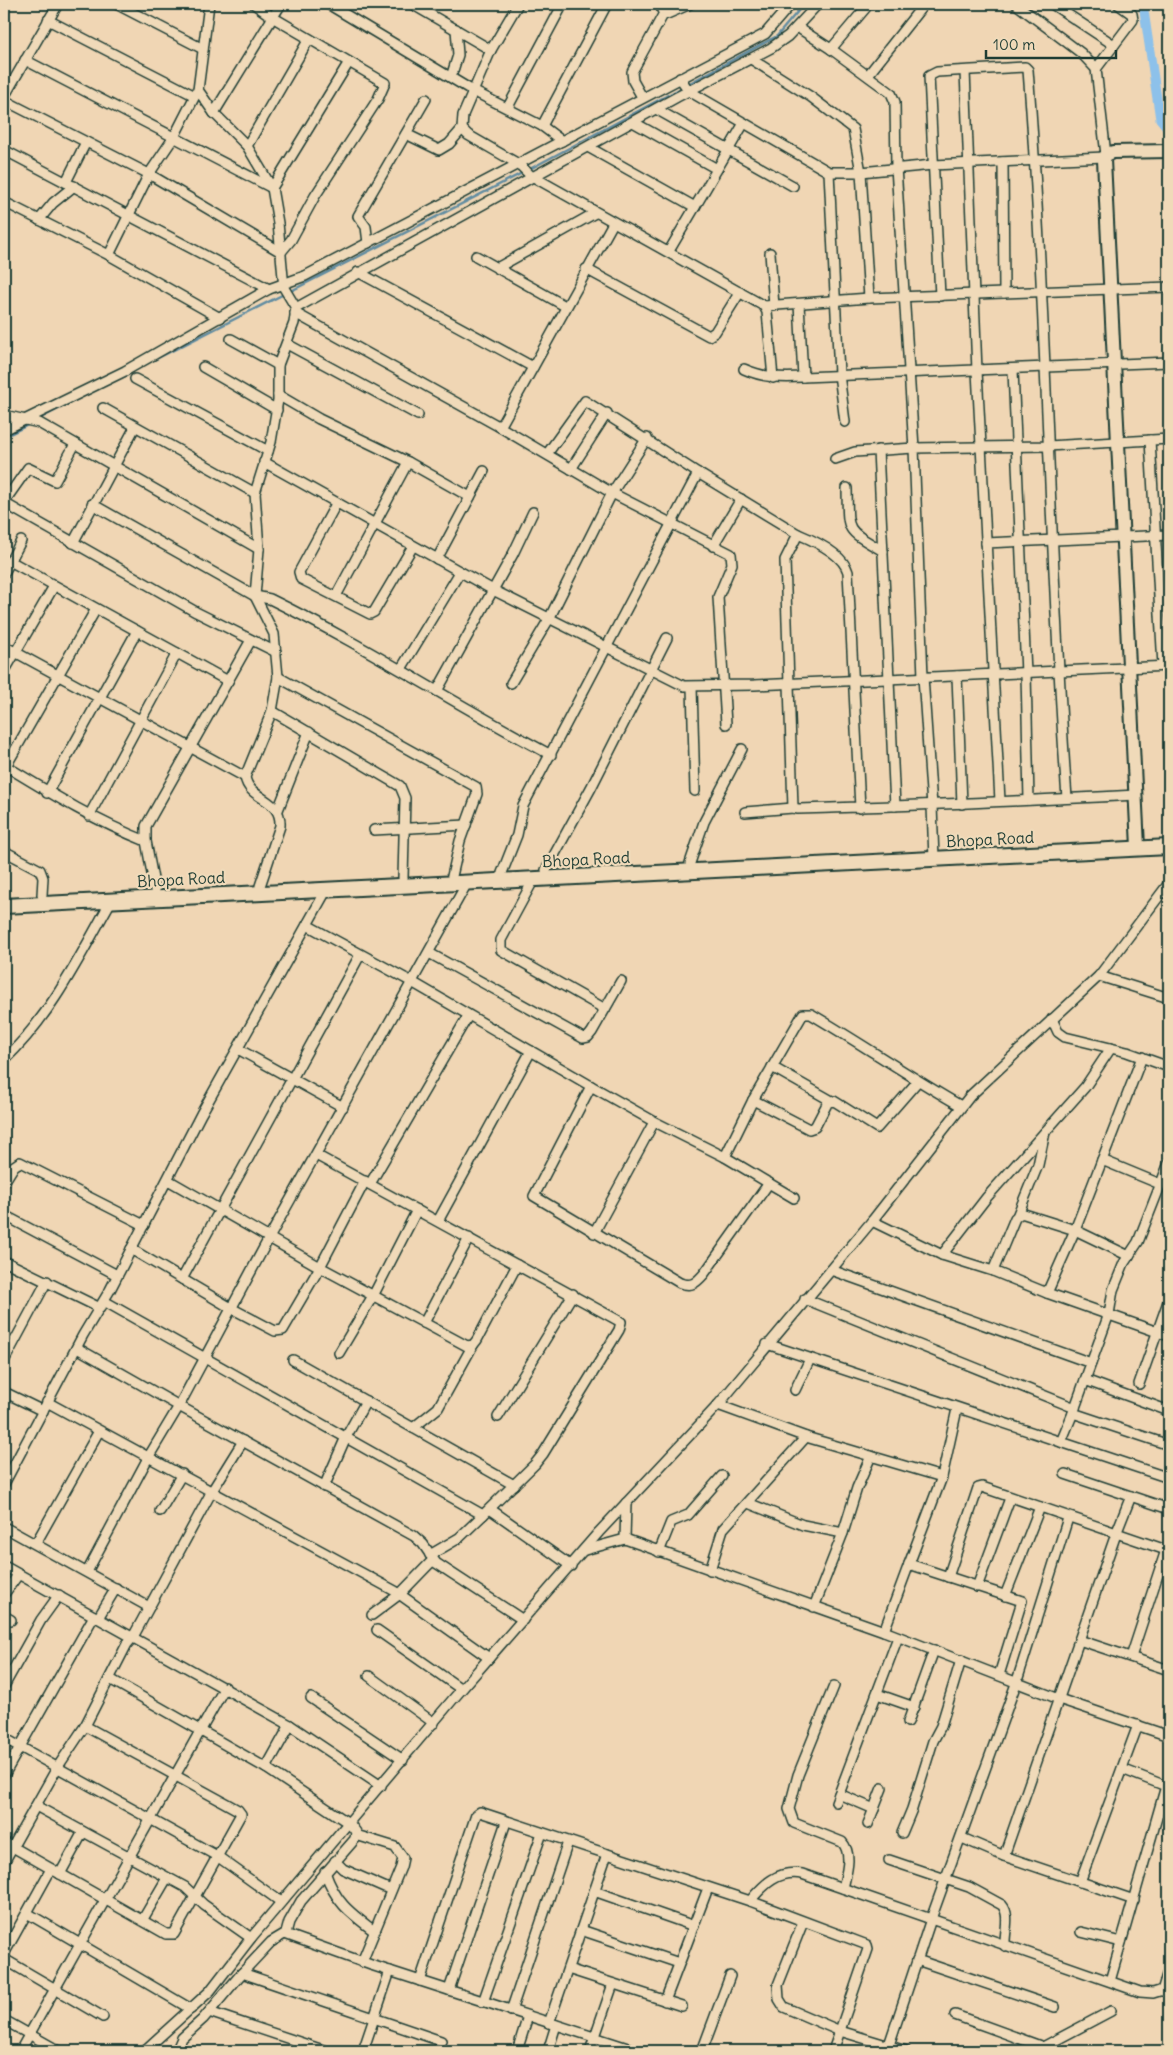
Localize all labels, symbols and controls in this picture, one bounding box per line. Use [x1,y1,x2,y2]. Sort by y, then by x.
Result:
scale bar [986,28,1116,60]
text: 100 m [993,35,1035,54]
street label: Bhopa Road [945,827,1035,851]
street label: Bhopa Road [541,847,631,871]
street label: Bhopa Road [136,867,226,891]

